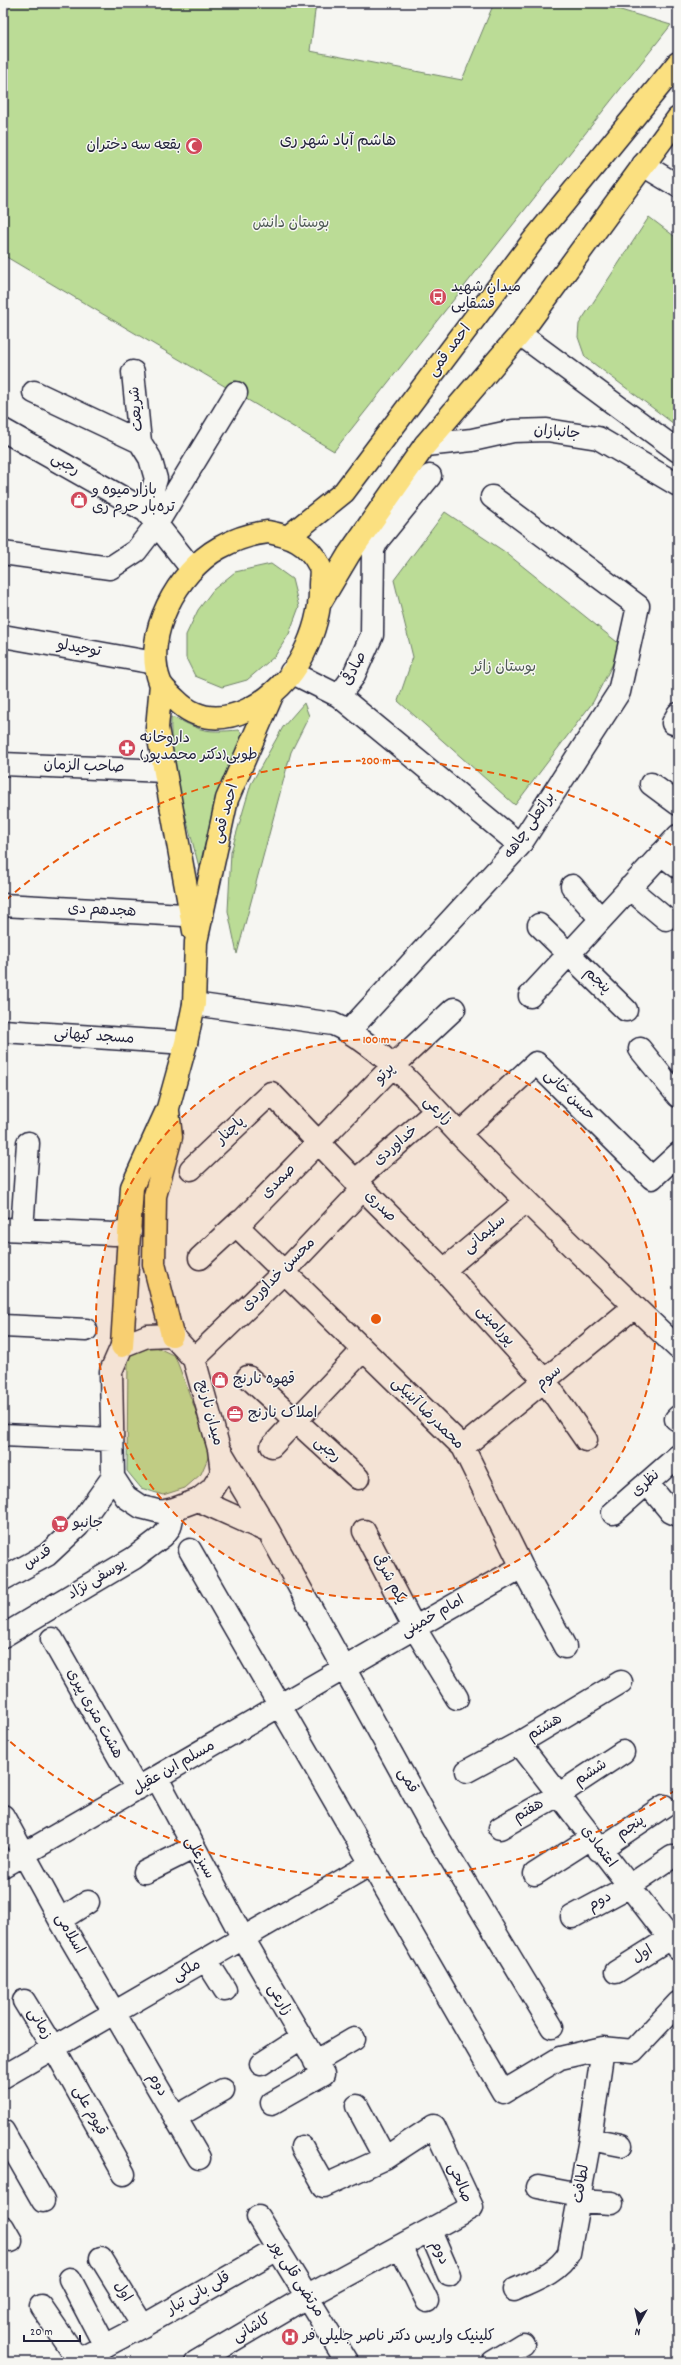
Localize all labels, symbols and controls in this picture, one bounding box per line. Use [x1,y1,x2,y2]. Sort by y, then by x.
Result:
district label: هاشم آباد شهر ری [280,130,396,153]
place label: بقعه سه دختران [86,135,181,157]
mosque icon: بقعه سه دختران [184,136,204,156]
park label: بوستان دانش [253,213,329,235]
place label: میدان شهید قشقایی [451,277,521,316]
bus stop icon: میدان شهید قشقایی [428,287,448,307]
street label: احمد قمی [423,320,477,382]
street label: شریعت [124,385,150,433]
street label: جانبازان [533,420,581,446]
street label: رجبی [47,448,83,482]
place label: بازار میوه و تره‌بار حرم ری [91,480,175,519]
shop icon: بازار میوه و تره‌بار حرم ری [69,490,89,510]
street label: توحیدلو [54,634,103,664]
street label: صادقی [335,647,373,690]
park label: بوستان زائر [470,657,536,679]
place label: داروخانه طوبی(دکتر محمدپور) [140,728,258,767]
pharmacy icon: داروخانه طوبی(دکتر محمدپور) [117,738,137,758]
text: 200 m [361,753,391,770]
street label: صاحب الزمان [43,755,125,779]
street label: احمد قمی [207,782,245,846]
street label: براتعلی چاهه [499,788,561,864]
street label: هجدهم دی [67,898,137,924]
street label: پنجم [579,963,615,999]
street label: مسجد کیهانی [53,1023,135,1051]
text: 100 m [363,1032,389,1049]
street label: پرتو [369,1059,400,1090]
street label: حسن خانی [538,1065,600,1127]
street label: زارعی [417,1091,457,1131]
street label: پاچنار [211,1112,251,1151]
street label: خداوردی [369,1120,423,1172]
street label: صمدی [256,1159,302,1205]
street label: صدری [359,1186,401,1228]
street label: سلیمانی [459,1210,511,1260]
street label: محسن خداوردی [237,1233,321,1317]
street label: پورامینی [471,1301,519,1351]
centre of rings [369,1312,383,1326]
street label: سوم [531,1360,567,1396]
place label: قهوه نارنج [233,1369,295,1391]
shop icon: قهوه نارنج [210,1370,230,1390]
street label: محمدرضا آبنیکی [386,1373,468,1455]
street label: میدان نارنج [190,1378,228,1448]
place label: املاک نارنج [248,1403,317,1425]
office icon: املاک نارنج [225,1404,245,1424]
street label: رجبی [308,1432,346,1468]
street label: نظری [627,1465,665,1503]
place label: جانبو [72,1513,103,1535]
supermarket icon: جانبو [50,1514,70,1534]
street label: قدس [19,1540,57,1576]
street label: یکم شرقی [367,1549,413,1608]
street label: یوسفی نژاد [64,1554,130,1606]
street label: امام خمینی [397,1590,469,1644]
street label: هشت متری پیری [60,1665,128,1763]
street label: هشتم [523,1709,567,1747]
street label: مسلم ابن عقیل [129,1735,219,1801]
street label: ششم [570,1754,612,1792]
street label: قمی [391,1764,423,1798]
street label: هفتم [510,1793,548,1829]
street label: پنجم [612,1810,650,1846]
street label: اعتمادی [575,1821,621,1873]
street label: سبزعلی [178,1833,220,1883]
street label: دوم [584,1887,616,1917]
street label: اسلامی [49,1910,89,1958]
street label: اول [628,1940,658,1970]
street label: ملکی [169,1954,205,1988]
street label: زارعی [261,1980,297,2020]
street label: زمانی [21,2004,57,2044]
street label: دوم [141,2069,173,2101]
street label: قیوم علی [66,2082,112,2140]
street label: صالحی [441,2160,477,2206]
street label: لطافت [568,2163,596,2205]
street label: مرتضی قلی پور [262,2235,329,2322]
street label: دوم [424,2237,454,2269]
street label: قلی بانی تبار [162,2267,235,2322]
street label: اول [107,2277,137,2307]
north arrow [619,2303,659,2343]
street label: کاشانی [229,2309,275,2349]
scale bar [24,2317,80,2343]
text: N [634,2323,642,2339]
text: 20 m [30,2324,53,2341]
place label: کلینیک واریس دکتر ناصر جلیلی فر [301,2326,495,2348]
hospital icon: کلینیک واریس دکتر ناصر جلیلی فر [280,2327,300,2347]

